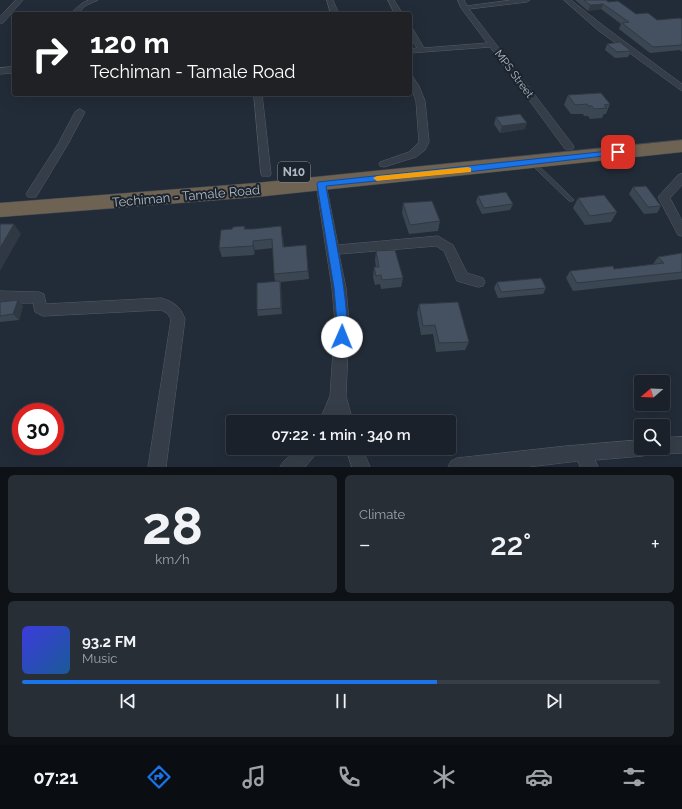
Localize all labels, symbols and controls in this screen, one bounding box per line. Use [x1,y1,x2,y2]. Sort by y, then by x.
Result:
text: 120 m [90,27,170,60]
icon: right [24,28,76,80]
street label: MPS Street [492,48,536,101]
text: Techiman - Tamale Road [90,61,295,82]
pin [601,135,635,169]
icon: arrive [607,141,629,163]
road number: N10 [278,162,310,182]
street label: Techiman - Tamale Road [111,182,261,210]
position arrow [321,316,363,358]
north arrow [634,375,670,411]
map controls [634,375,670,455]
speed limit sign: 30 [12,403,64,455]
button: search [634,419,670,455]
text: 07:22 · 1 min · 340 m [271,426,411,444]
text: 28 [142,495,203,556]
text: Climate [359,507,405,522]
text: 22° [490,527,531,562]
text: − [359,531,371,557]
text: + [651,531,660,557]
text: km/h [155,552,190,567]
text: 93.2 FM [82,633,136,651]
text: Music [82,651,117,666]
icon: previous [117,690,139,712]
icon: pause [330,690,352,712]
icon: next [543,690,565,712]
icon: directions [145,763,173,791]
icon: music [240,763,268,791]
icon: phone [335,763,363,791]
icon: climate [430,763,458,791]
icon: car [525,763,553,791]
icon: filters [620,763,648,791]
text: 07:21 [34,767,78,788]

